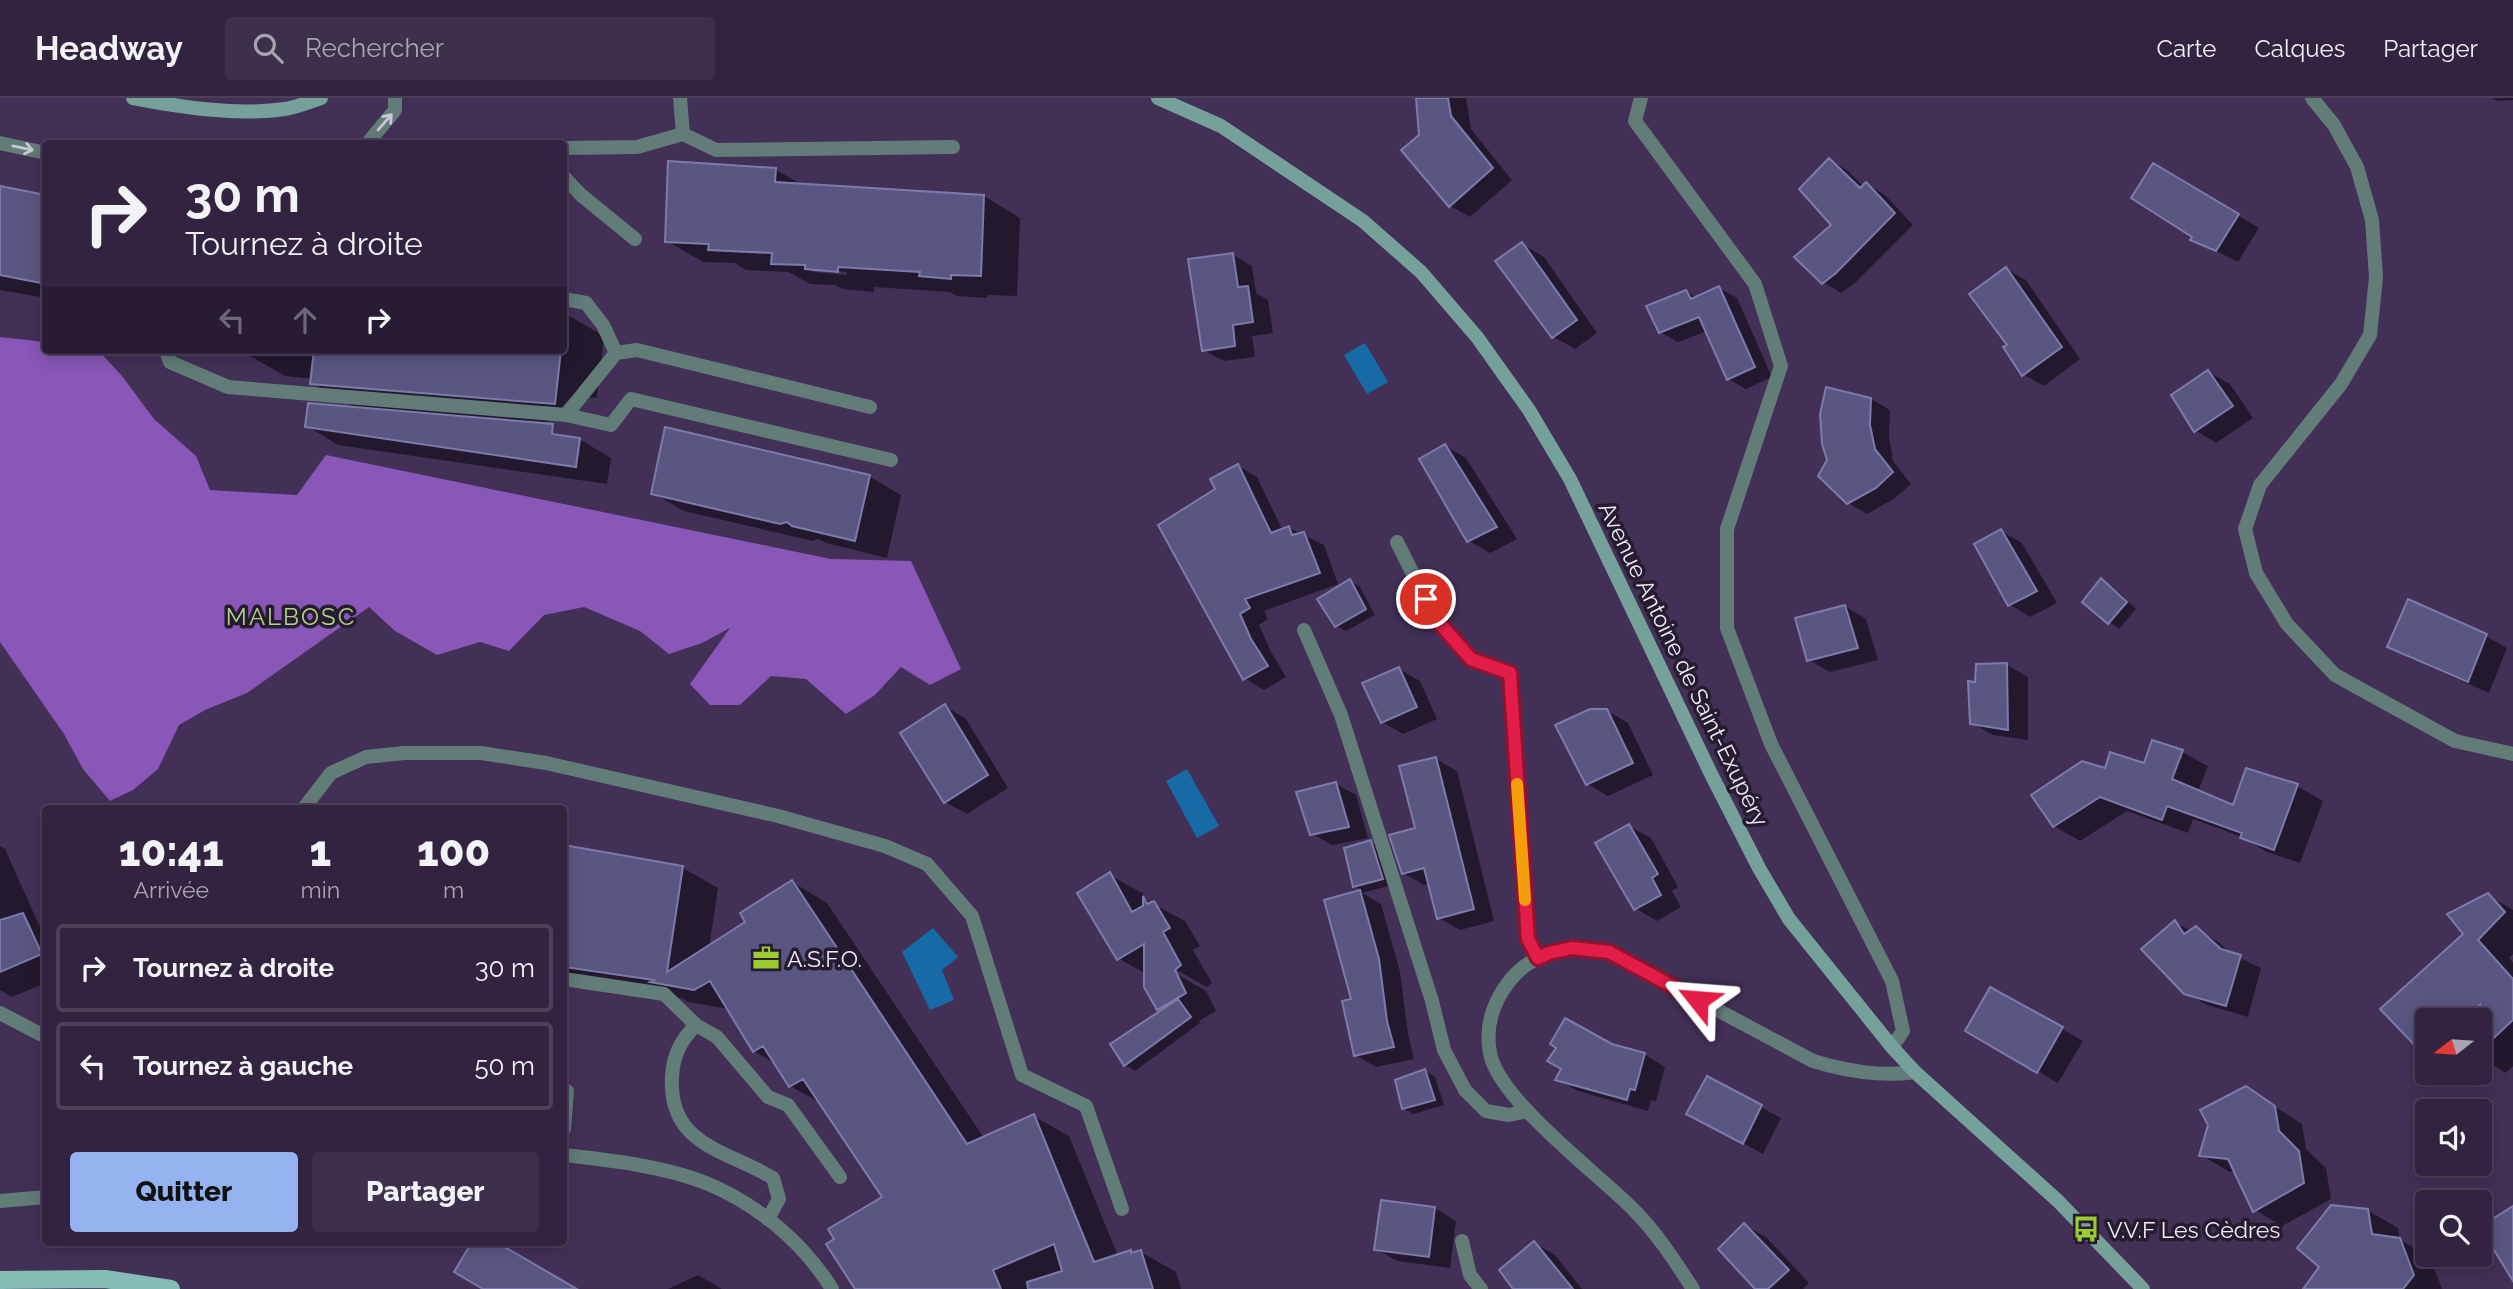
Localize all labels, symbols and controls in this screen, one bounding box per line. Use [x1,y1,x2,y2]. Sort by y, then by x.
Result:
search box [225,17,715,80]
text: Headway [35,29,183,68]
icon: search [249,29,287,67]
text: Rechercher [305,33,444,63]
text: Carte [2157,34,2216,63]
text: Calques [2254,34,2345,63]
text: Partager [2383,34,2478,63]
one-way arrow [377,114,393,132]
one-way arrow [11,141,34,155]
text: 30 m [185,166,300,223]
icon: right [70,168,161,259]
text: Tournez à droite [185,225,423,262]
icon: left [213,301,251,339]
icon: ahead [286,301,324,339]
icon: right [359,301,397,339]
street label: Avenue Antoine de Saint-Exupéry [1594,498,1774,830]
pin [1396,569,1456,629]
icon: arrive [1407,580,1445,618]
district label: MALBOSC [226,602,356,631]
text: 10:41 [119,827,224,876]
text: 1 [309,827,331,876]
text: 100 [417,827,490,876]
text: Arrivée [134,876,209,903]
text: min [301,876,340,903]
text: m [443,876,464,903]
office icon: A.S.F.O. [751,943,781,973]
place label: A.S.F.O. [787,945,862,972]
icon: right [74,949,112,987]
text: Tournez à droite [133,953,334,983]
text: 30 m [475,953,535,983]
position arrow [1661,963,1735,1037]
north arrow [2415,1008,2492,1085]
map controls [2415,1008,2492,1267]
icon: left [74,1047,112,1085]
text: Tournez à gauche [133,1051,353,1081]
text: 50 m [474,1051,535,1081]
button: sound [2415,1099,2492,1176]
button: Quitter [70,1152,298,1232]
button: Partager [312,1152,539,1232]
button: search [2415,1190,2492,1267]
bus stop icon: V.V.F Les Cèdres [2071,1214,2101,1244]
place label: V.V.F Les Cèdres [2107,1216,2280,1243]

